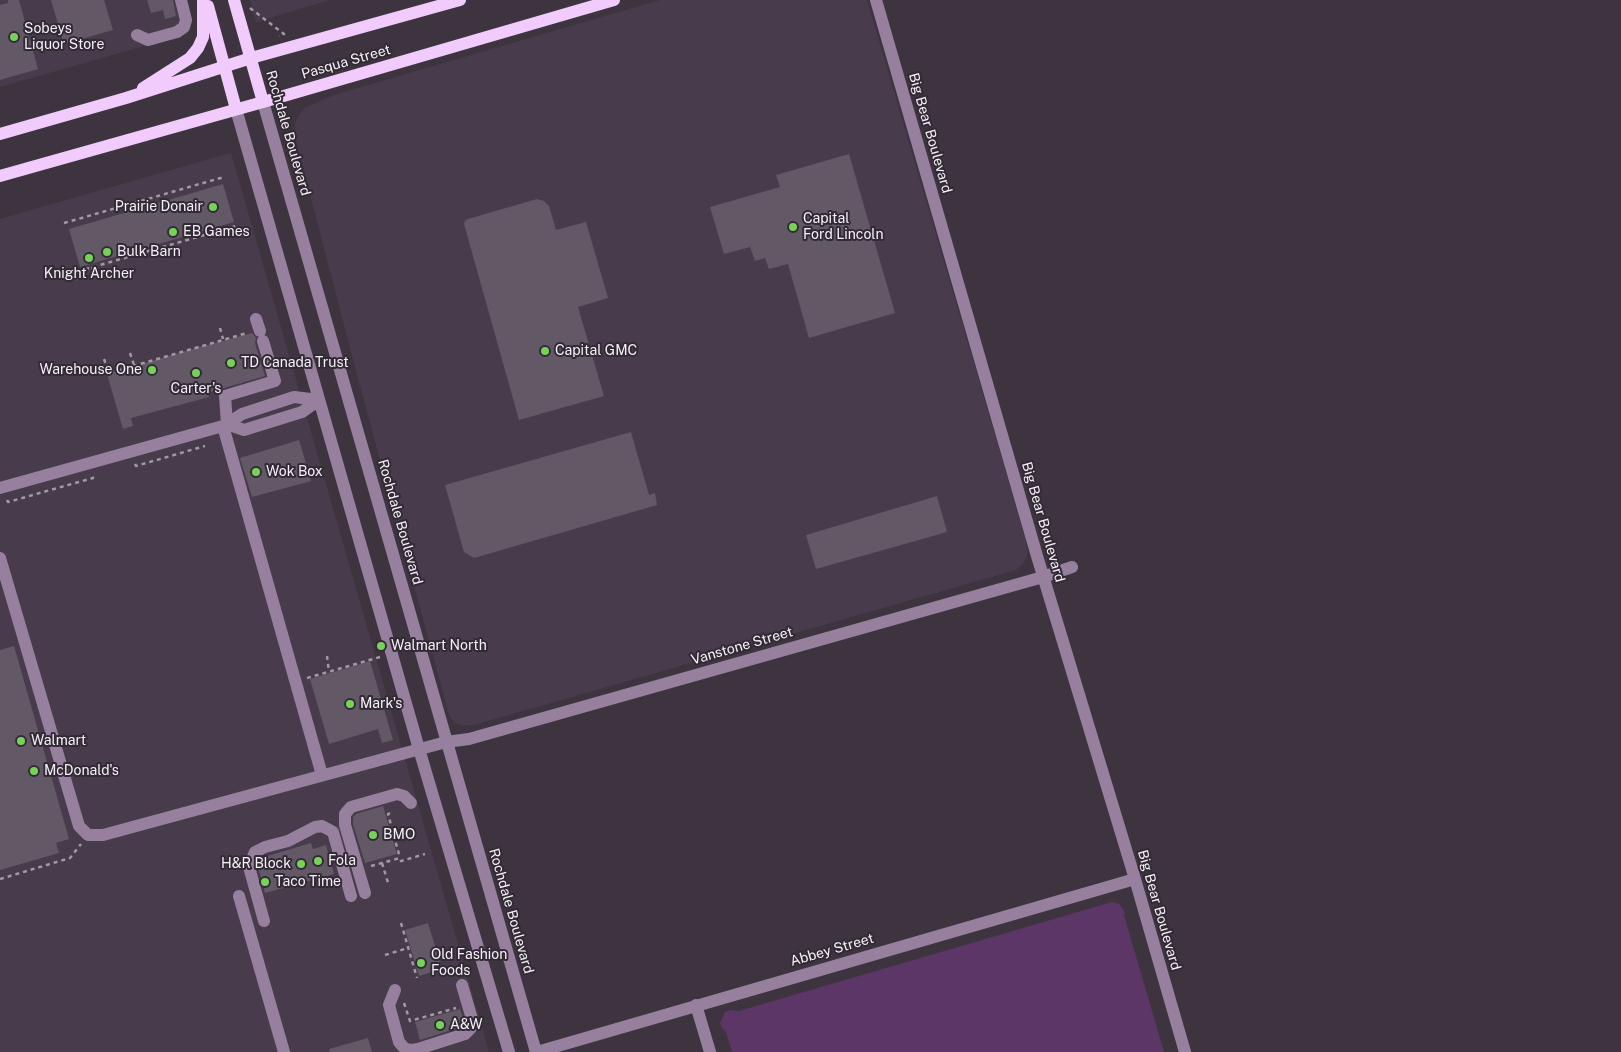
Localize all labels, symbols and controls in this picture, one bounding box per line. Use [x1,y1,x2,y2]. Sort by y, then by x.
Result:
place label: Sobeys Liquor Store [24,21,104,54]
marker: Sobeys Liquor Store [8,31,20,43]
street label: Pasqua Street [299,41,393,83]
street label: Rochdale Boulevard [262,68,314,198]
street label: Big Bear Boulevard [905,71,955,195]
place label: Prairie Donair [115,199,203,215]
marker: Prairie Donair [207,201,219,213]
place label: Capital Ford Lincoln [803,211,884,243]
marker: Capital Ford Lincoln [787,221,799,233]
place label: EB Games [183,224,250,240]
marker: EB Games [167,226,179,238]
place label: Bulk Barn [117,244,181,260]
marker: Bulk Barn [101,246,113,258]
marker: Knight Archer [83,252,95,264]
place label: Knight Archer [44,266,134,282]
place label: Capital GMC [555,343,637,359]
marker: Capital GMC [539,345,551,357]
place label: TD Canada Trust [241,355,349,371]
marker: TD Canada Trust [225,357,237,369]
place label: Warehouse One [40,362,142,378]
marker: Warehouse One [146,364,158,376]
marker: Carter's [190,367,202,379]
place label: Carter's [171,381,221,397]
street label: Rochdale Boulevard [374,457,426,587]
street label: Big Bear Boulevard [1018,460,1068,584]
place label: Wok Box [266,464,323,480]
marker: Wok Box [250,466,262,478]
street label: Vanstone Street [689,623,795,669]
place label: Walmart North [391,638,487,654]
marker: Walmart North [375,640,387,652]
place label: Mark's [360,696,402,712]
marker: Mark's [344,698,356,710]
place label: Walmart [31,733,86,749]
marker: Walmart [15,735,27,747]
place label: McDonald's [44,763,119,779]
marker: McDonald's [28,765,40,777]
place label: BMO [383,827,415,843]
marker: BMO [367,829,379,841]
street label: Rochdale Boulevard [485,846,537,976]
street label: Big Bear Boulevard [1134,848,1184,972]
place label: Fola [328,853,356,869]
marker: Fola [312,855,324,867]
place label: H&R Block [221,856,291,872]
marker: H&R Block [295,858,307,870]
place label: Taco Time [275,874,341,890]
marker: Taco Time [259,876,271,888]
street label: Abbey Street [788,930,876,970]
place label: Old Fashion Foods [431,947,507,980]
marker: Old Fashion Foods [415,957,427,969]
place label: A&W [450,1017,483,1033]
marker: A&W [434,1019,446,1031]

